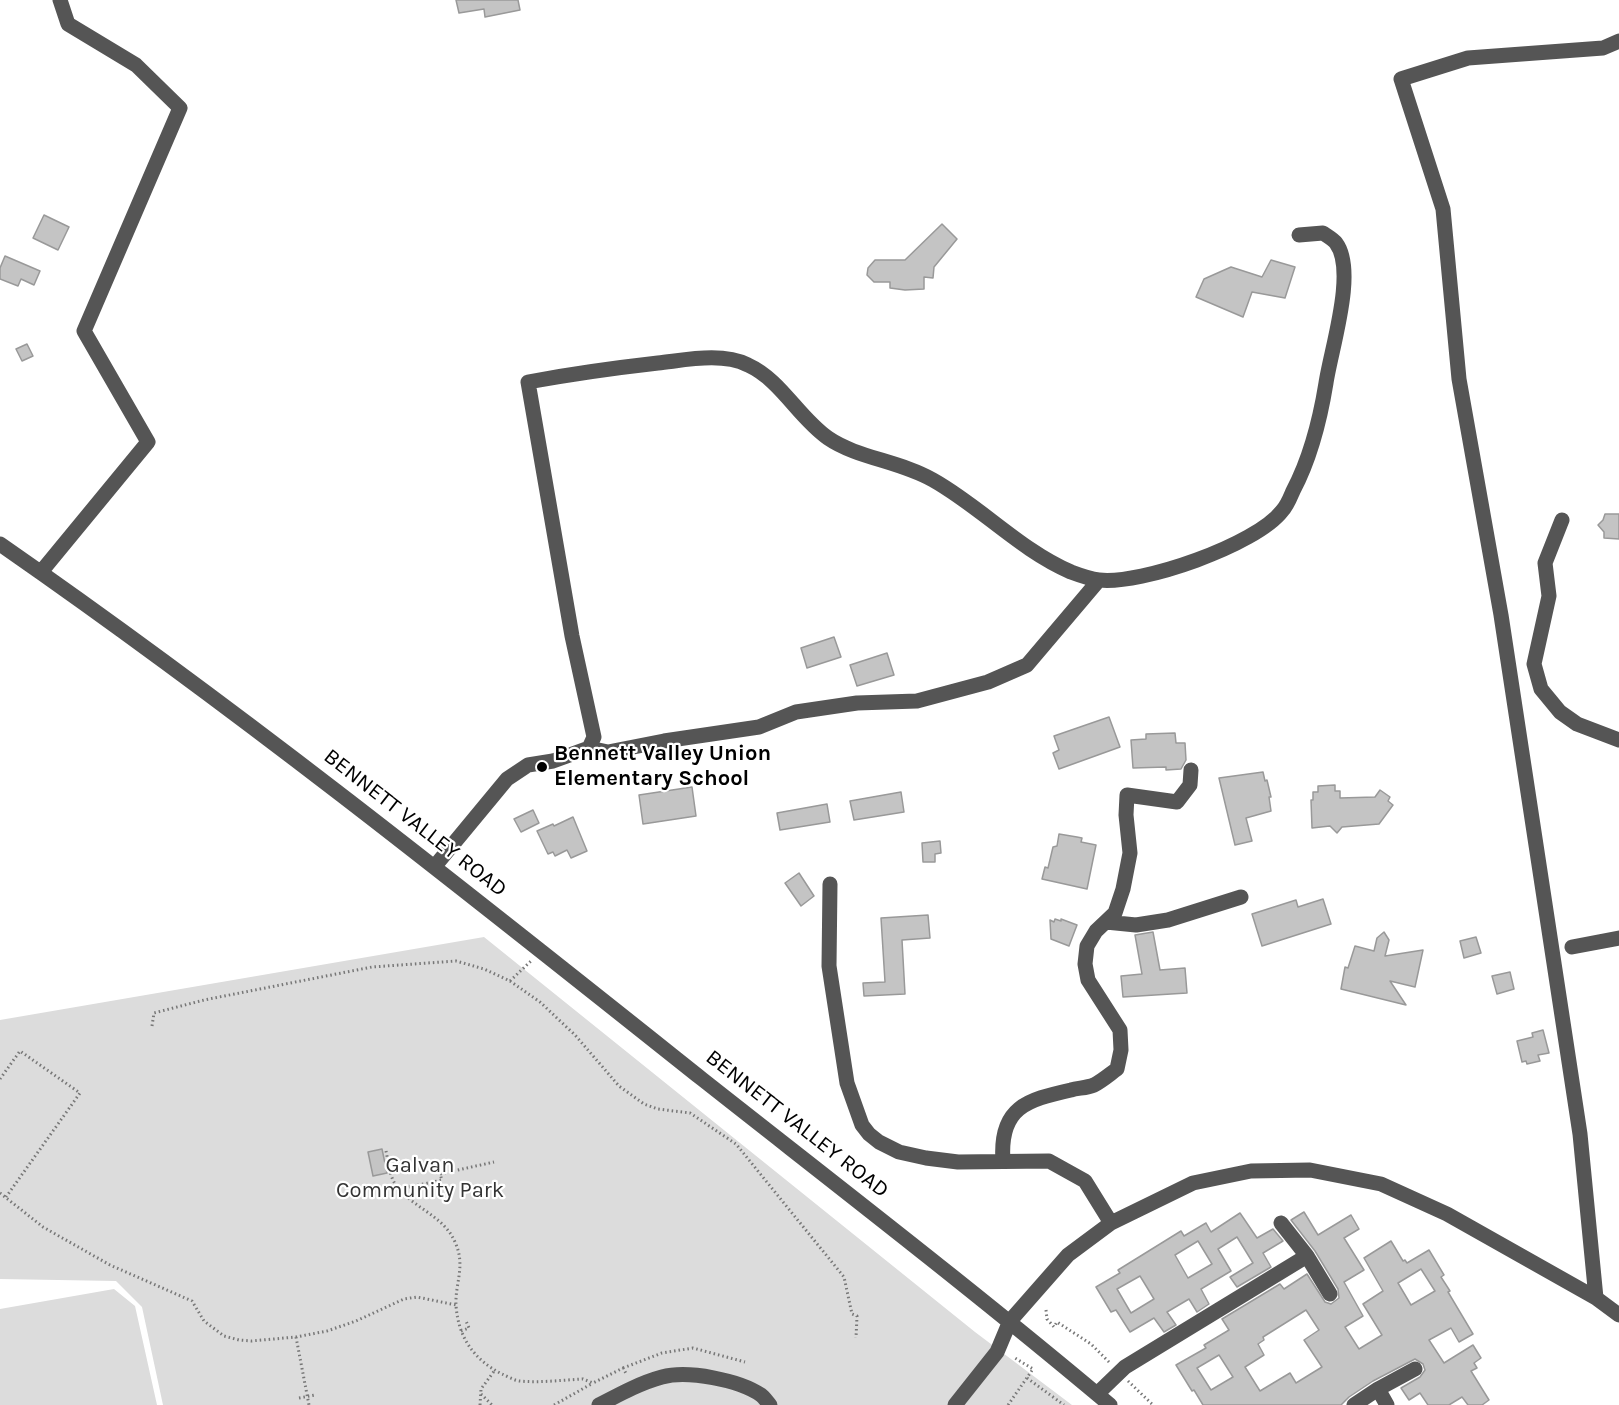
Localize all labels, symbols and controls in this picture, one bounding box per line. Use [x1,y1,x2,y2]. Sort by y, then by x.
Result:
place label: Bennett Valley Union Elementary School [554,741,771,792]
street label: BENNETT VALLEY ROAD [318,743,512,903]
marker: Bennett Valley Union Elementary School [535,760,549,774]
street label: BENNETT VALLEY ROAD [700,1044,894,1204]
park label: Galvan Community Park [336,1153,504,1204]

